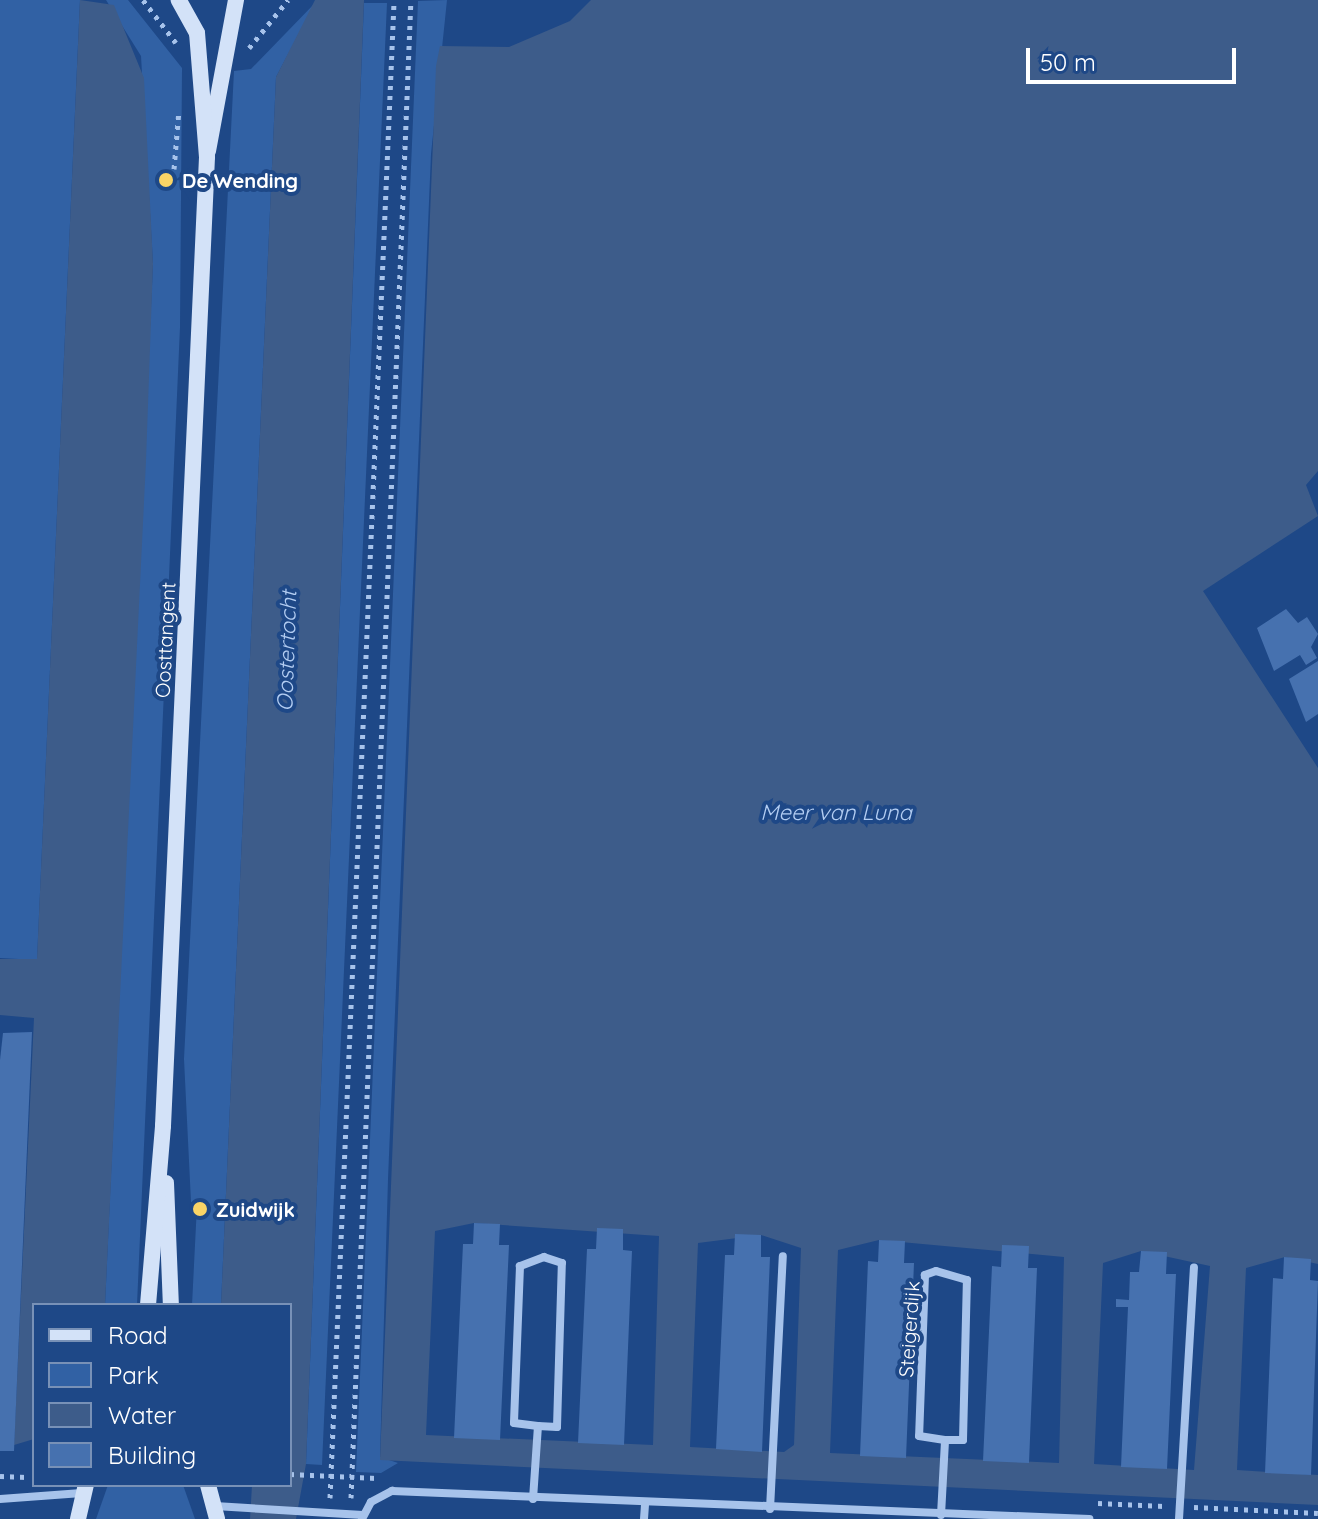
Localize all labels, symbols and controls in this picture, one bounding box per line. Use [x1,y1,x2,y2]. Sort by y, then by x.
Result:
scale bar [1030,32,1240,82]
text: 50 m [1040,47,1096,77]
place label: De Wending [182,168,298,192]
marker: De Wending [157,171,175,189]
street label: Oosttangent [150,582,180,698]
water label: Oostertocht [272,590,302,712]
water label: Meer van Luna [760,800,912,826]
place label: Zuidwijk [216,1197,295,1221]
marker: Zuidwijk [191,1200,209,1218]
street label: Steigerdijk [894,1280,924,1378]
legend [32,1303,292,1487]
text: Road [108,1320,168,1350]
text: Park [108,1360,159,1390]
text: Water [108,1400,176,1430]
text: Building [108,1440,196,1470]

